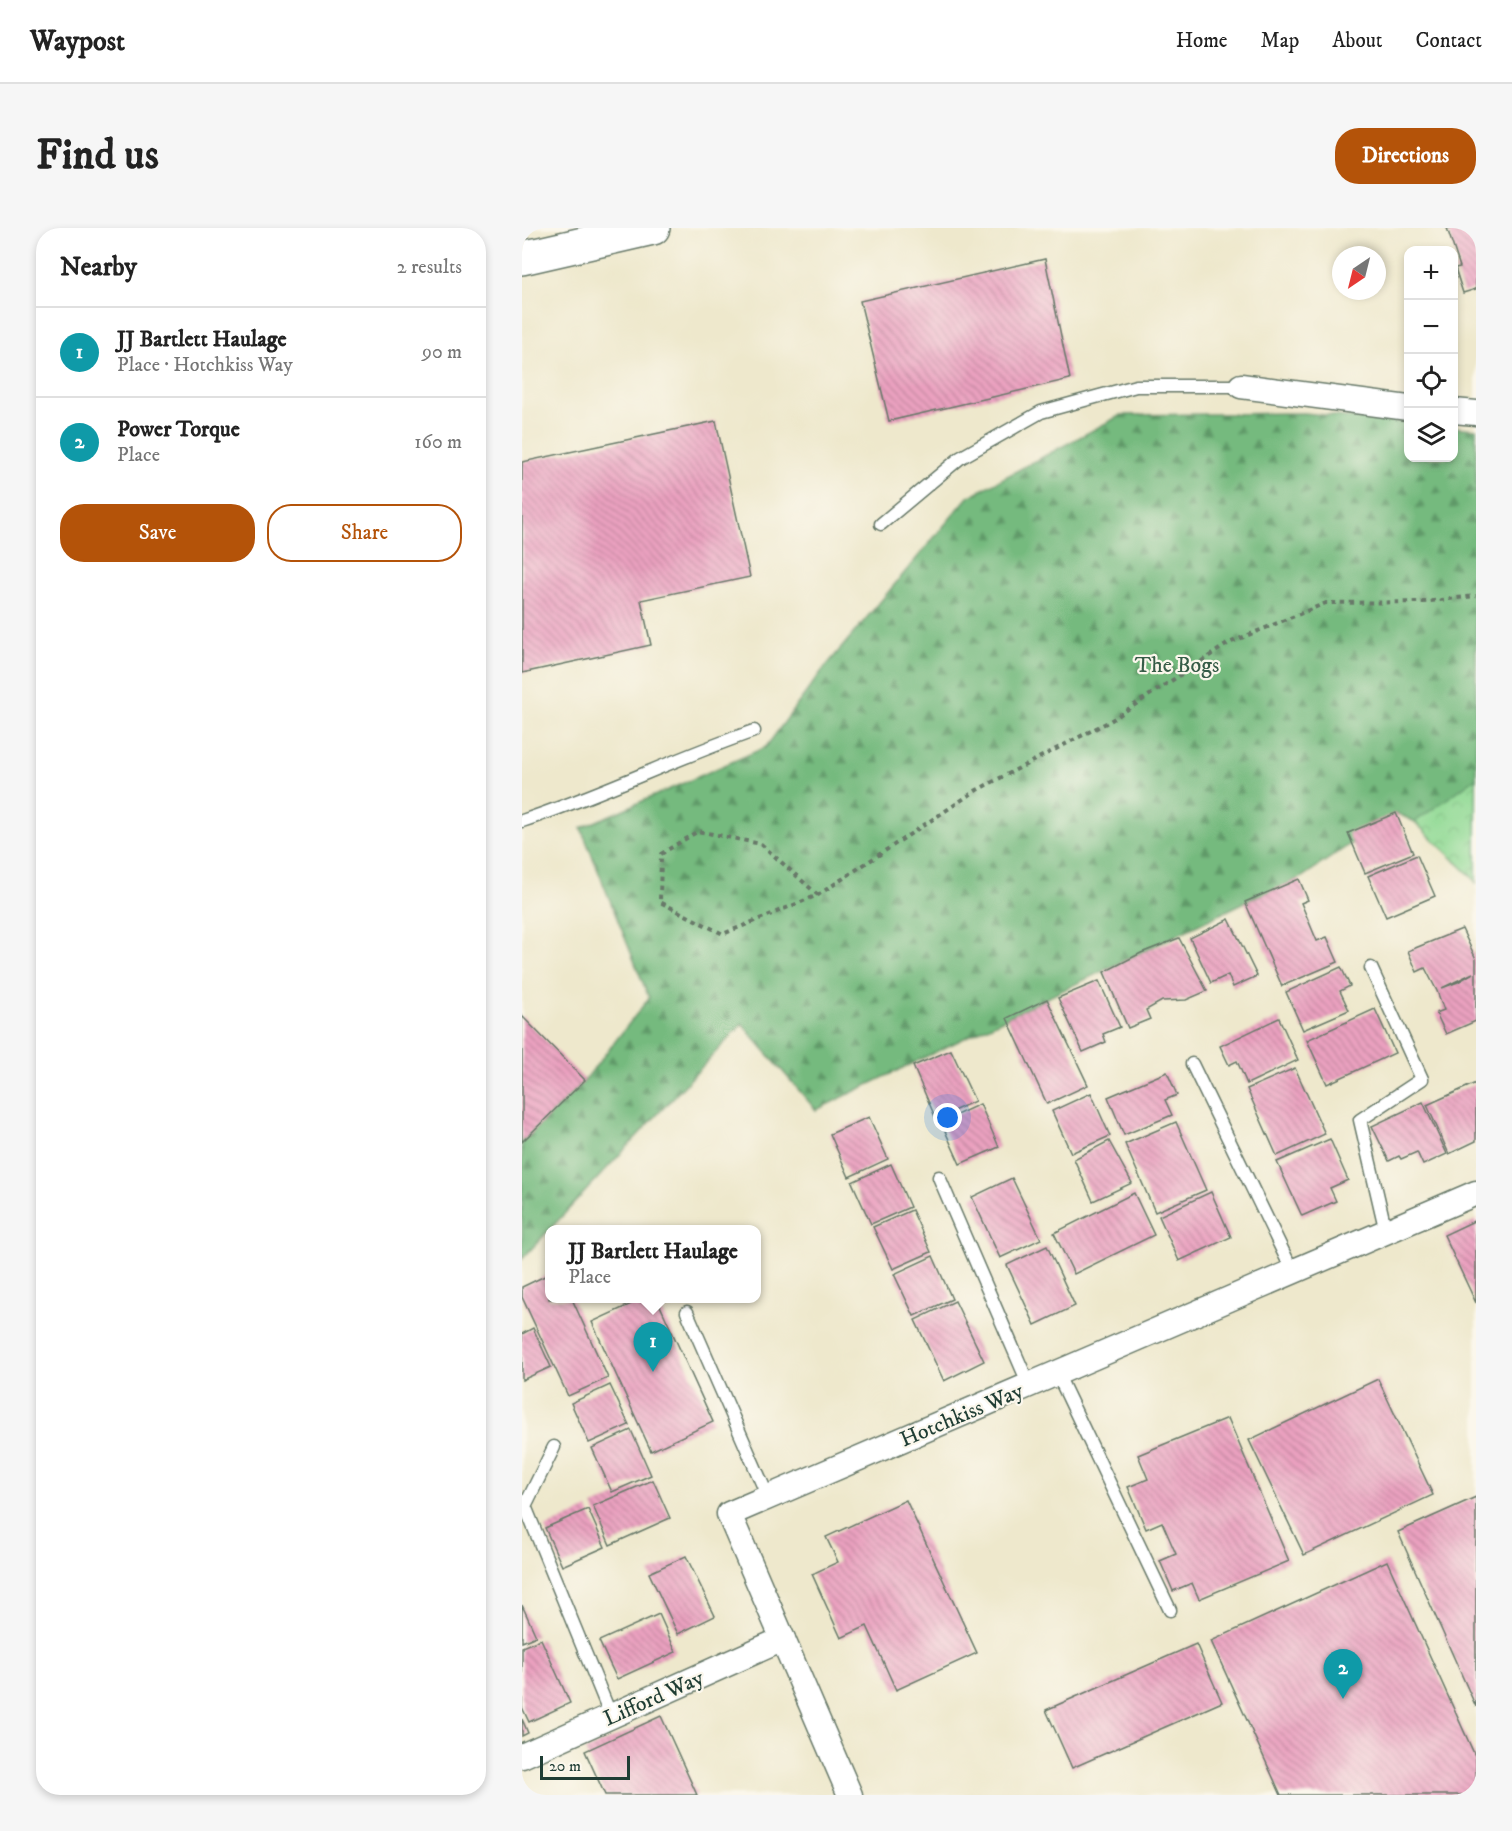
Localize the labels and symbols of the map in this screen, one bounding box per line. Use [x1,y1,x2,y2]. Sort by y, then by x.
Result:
north arrow [1332,246,1386,300]
park label: The Bogs [1135,652,1219,679]
your location [933,1103,962,1132]
pin: 1 [634,1322,672,1372]
street label: Hotchkiss Way [896,1377,1028,1453]
pin: 2 [1324,1650,1362,1699]
street label: Lifford Way [599,1664,708,1732]
scale bar [540,1753,630,1780]

